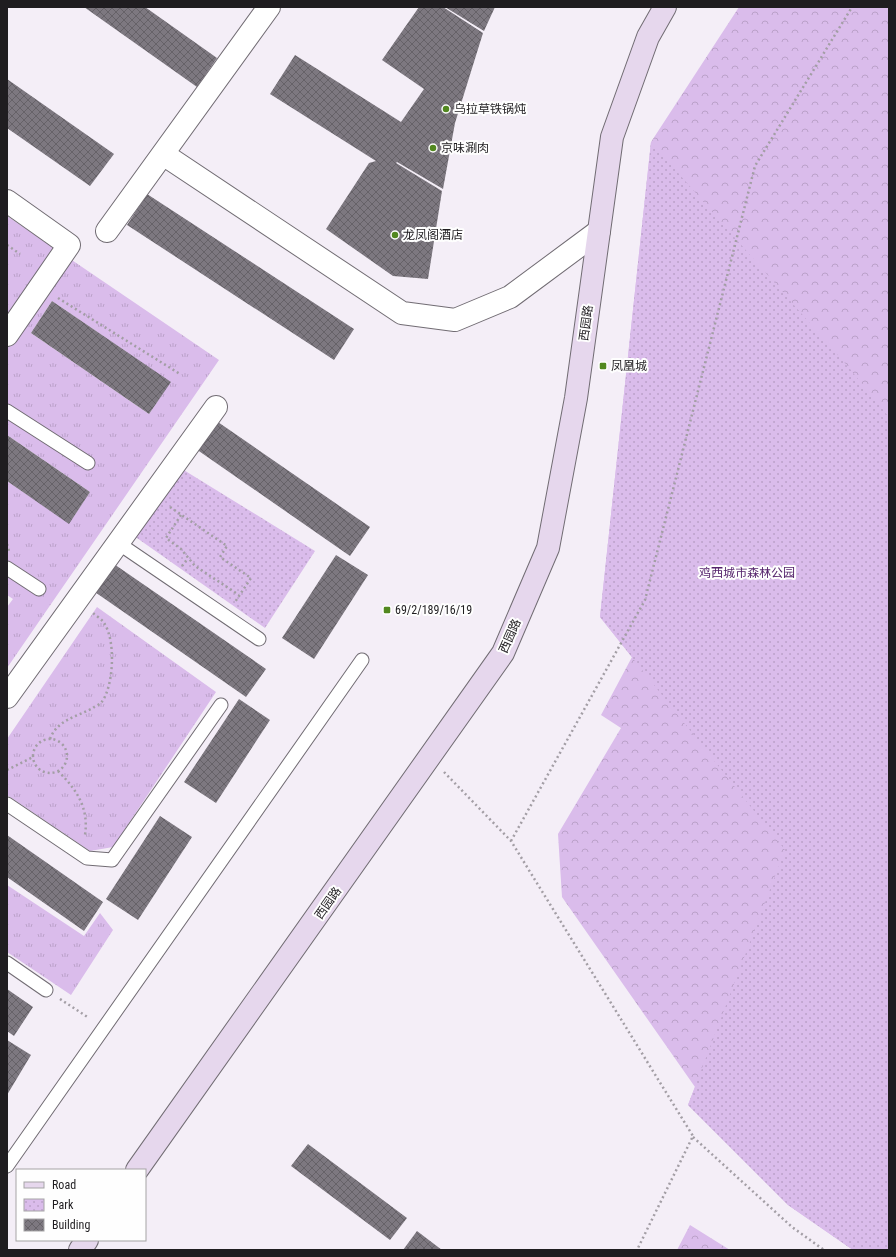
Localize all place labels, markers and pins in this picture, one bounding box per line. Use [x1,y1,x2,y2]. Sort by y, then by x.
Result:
place label: 乌拉草铁锅炖 [454,102,526,116]
marker: 乌拉草铁锅炖 [441,104,451,114]
place label: 京味涮肉 [441,141,489,155]
marker: 京味涮肉 [428,143,438,153]
place label: 龙凤阁酒店 [403,228,463,242]
marker: 龙凤阁酒店 [390,230,400,240]
place label: 凤凰城 [611,359,647,373]
marker: 凤凰城 [598,361,608,371]
place label: 69/2/189/16/19 [395,603,472,617]
marker: 69/2/189/16/19 [382,605,392,615]

